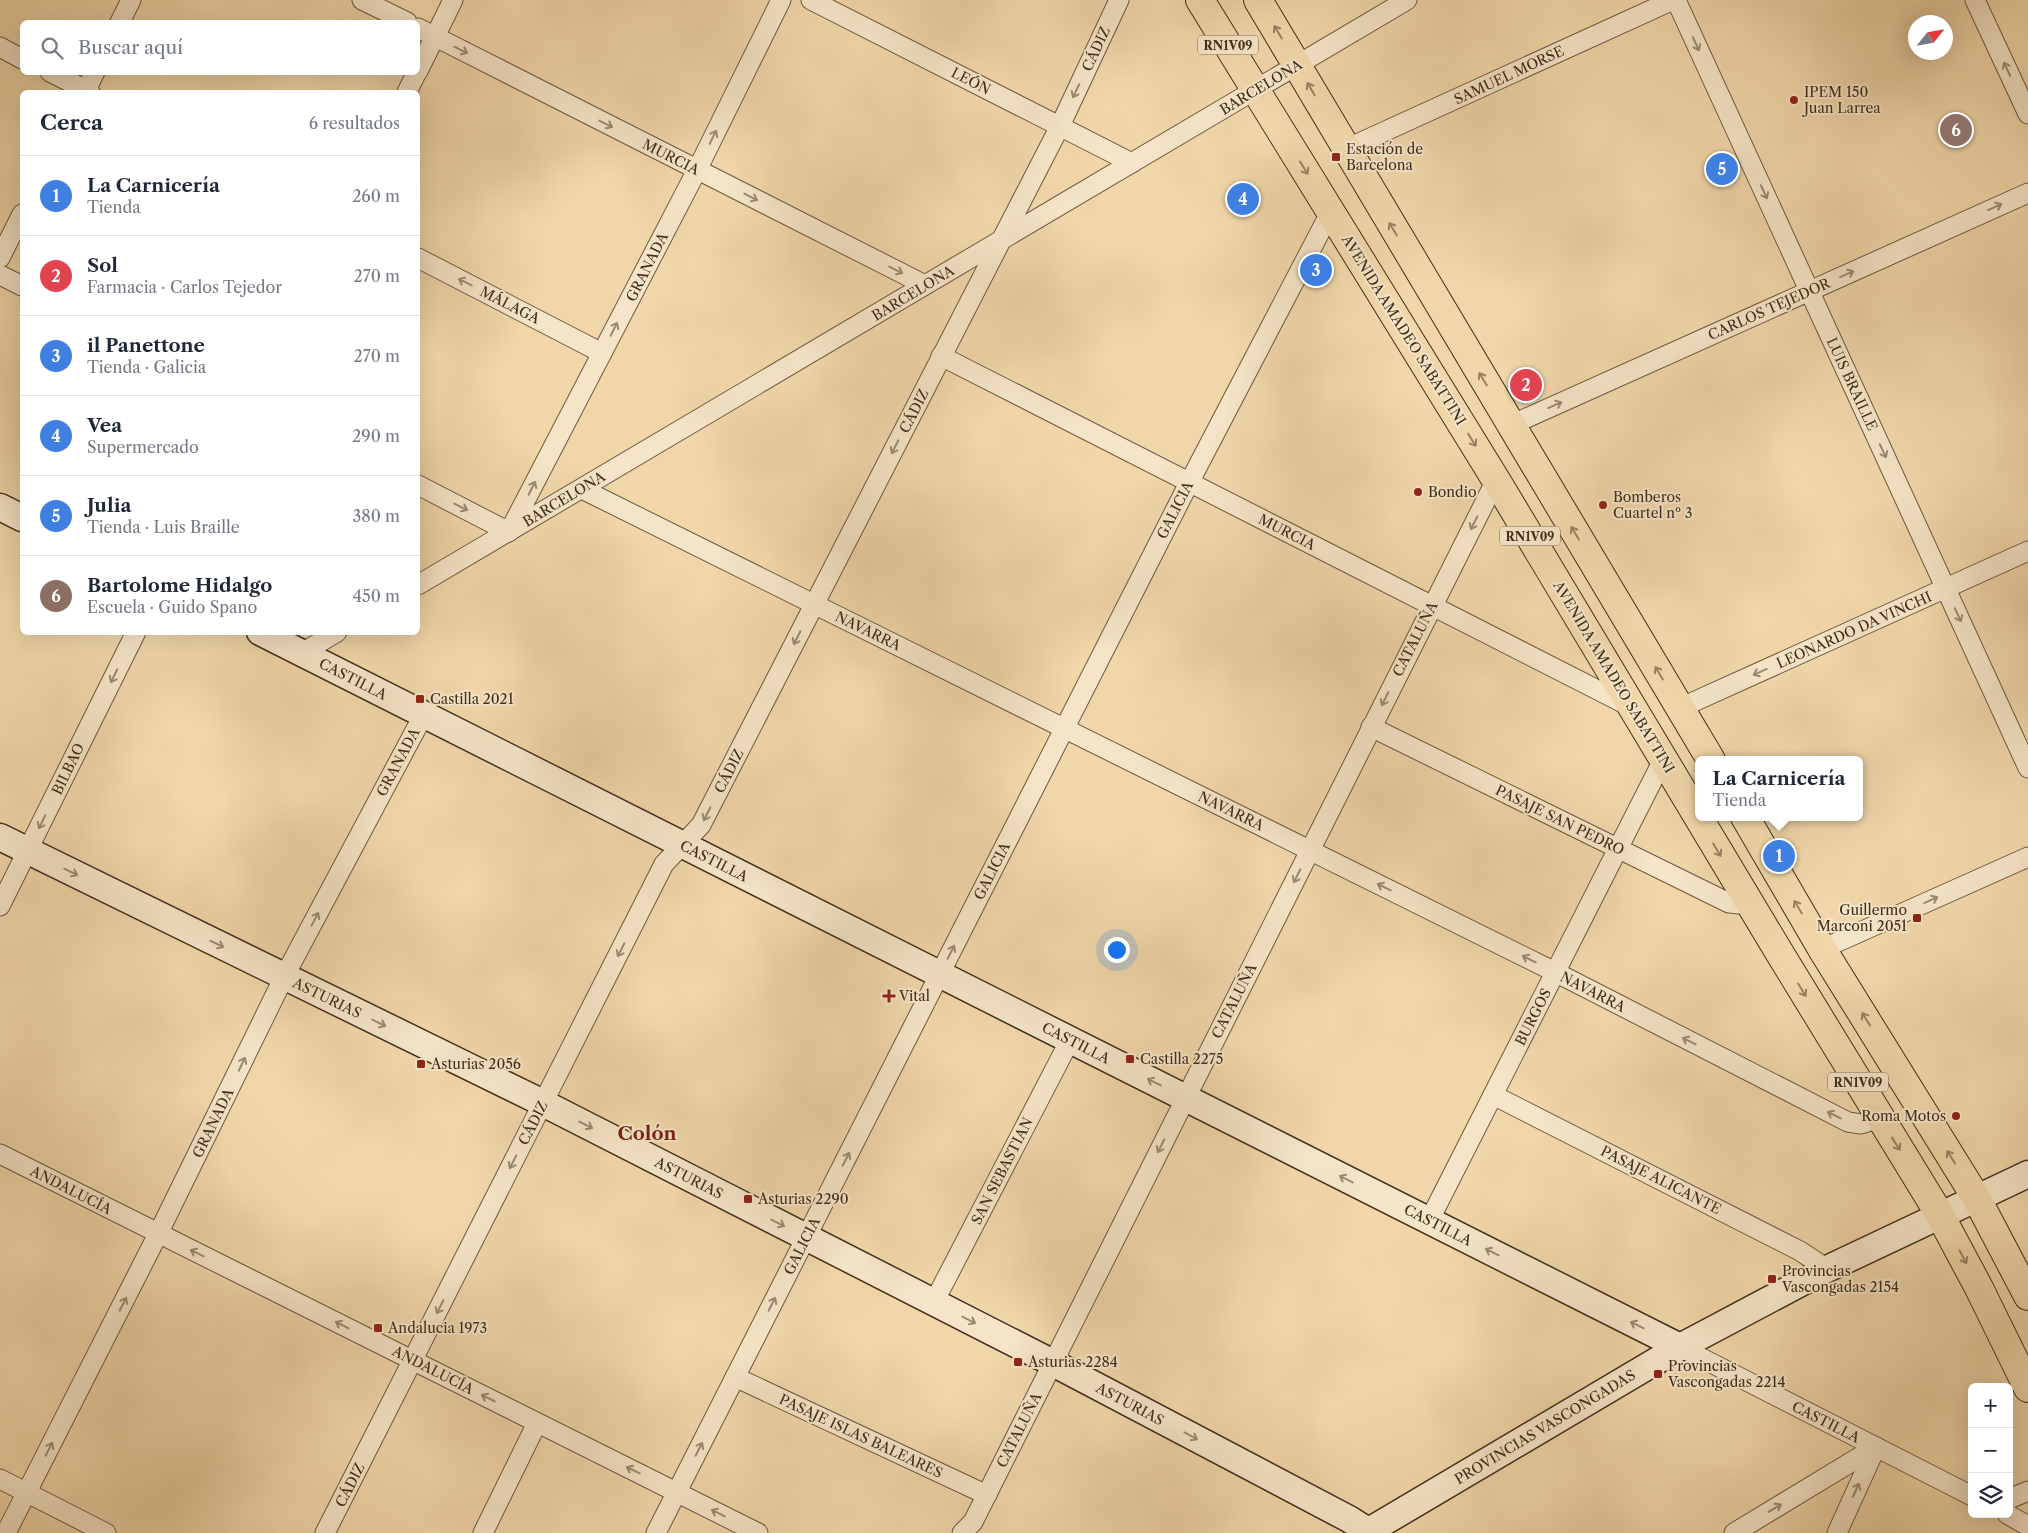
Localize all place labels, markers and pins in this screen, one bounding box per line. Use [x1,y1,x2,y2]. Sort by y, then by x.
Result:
place label: IPEM 150 Juan Larrea [1802,83,1881,117]
marker: IPEM 150 Juan Larrea [1788,94,1800,106]
pin: 6 [1940,111,1972,149]
place label: Estación de Barcelona [1346,140,1423,174]
pin: 5 [1706,150,1738,188]
marker: Estación de Barcelona [1330,151,1342,163]
pin: 4 [1227,180,1259,218]
pin: 3 [1300,251,1332,289]
pin: 2 [1510,366,1542,404]
place label: Bondio [1428,483,1477,501]
marker: Bondio [1412,486,1424,498]
place label: Bomberos Cuartel nº 3 [1613,488,1693,522]
marker: Bomberos Cuartel nº 3 [1597,499,1609,511]
place label: Castilla 2021 [430,690,514,708]
marker: Castilla 2021 [414,693,426,705]
pin: 1 [1763,837,1795,875]
place label: Guillermo Marconi 2051 [1817,901,1907,935]
marker: Guillermo Marconi 2051 [1911,912,1923,924]
place label: Vital [898,987,930,1005]
marker: Vital [883,990,895,1002]
place label: Castilla 2275 [1140,1050,1223,1068]
marker: Castilla 2275 [1124,1053,1136,1065]
place label: Asturias 2056 [430,1055,521,1073]
marker: Asturias 2056 [415,1058,427,1070]
place label: Roma Motos [1861,1107,1946,1125]
marker: Roma Motos [1950,1110,1962,1122]
place label: Asturias 2290 [757,1190,849,1208]
marker: Asturias 2290 [742,1193,754,1205]
place label: Provincias Vascongadas 2154 [1781,1262,1899,1296]
marker: Provincias Vascongadas 2154 [1766,1273,1778,1285]
place label: Andalucia 1973 [387,1319,487,1337]
marker: Andalucia 1973 [372,1322,384,1334]
place label: Asturias 2284 [1027,1353,1118,1371]
marker: Asturias 2284 [1012,1356,1024,1368]
place label: Provincias Vascongadas 2214 [1667,1357,1786,1391]
marker: Provincias Vascongadas 2214 [1652,1368,1664,1380]

